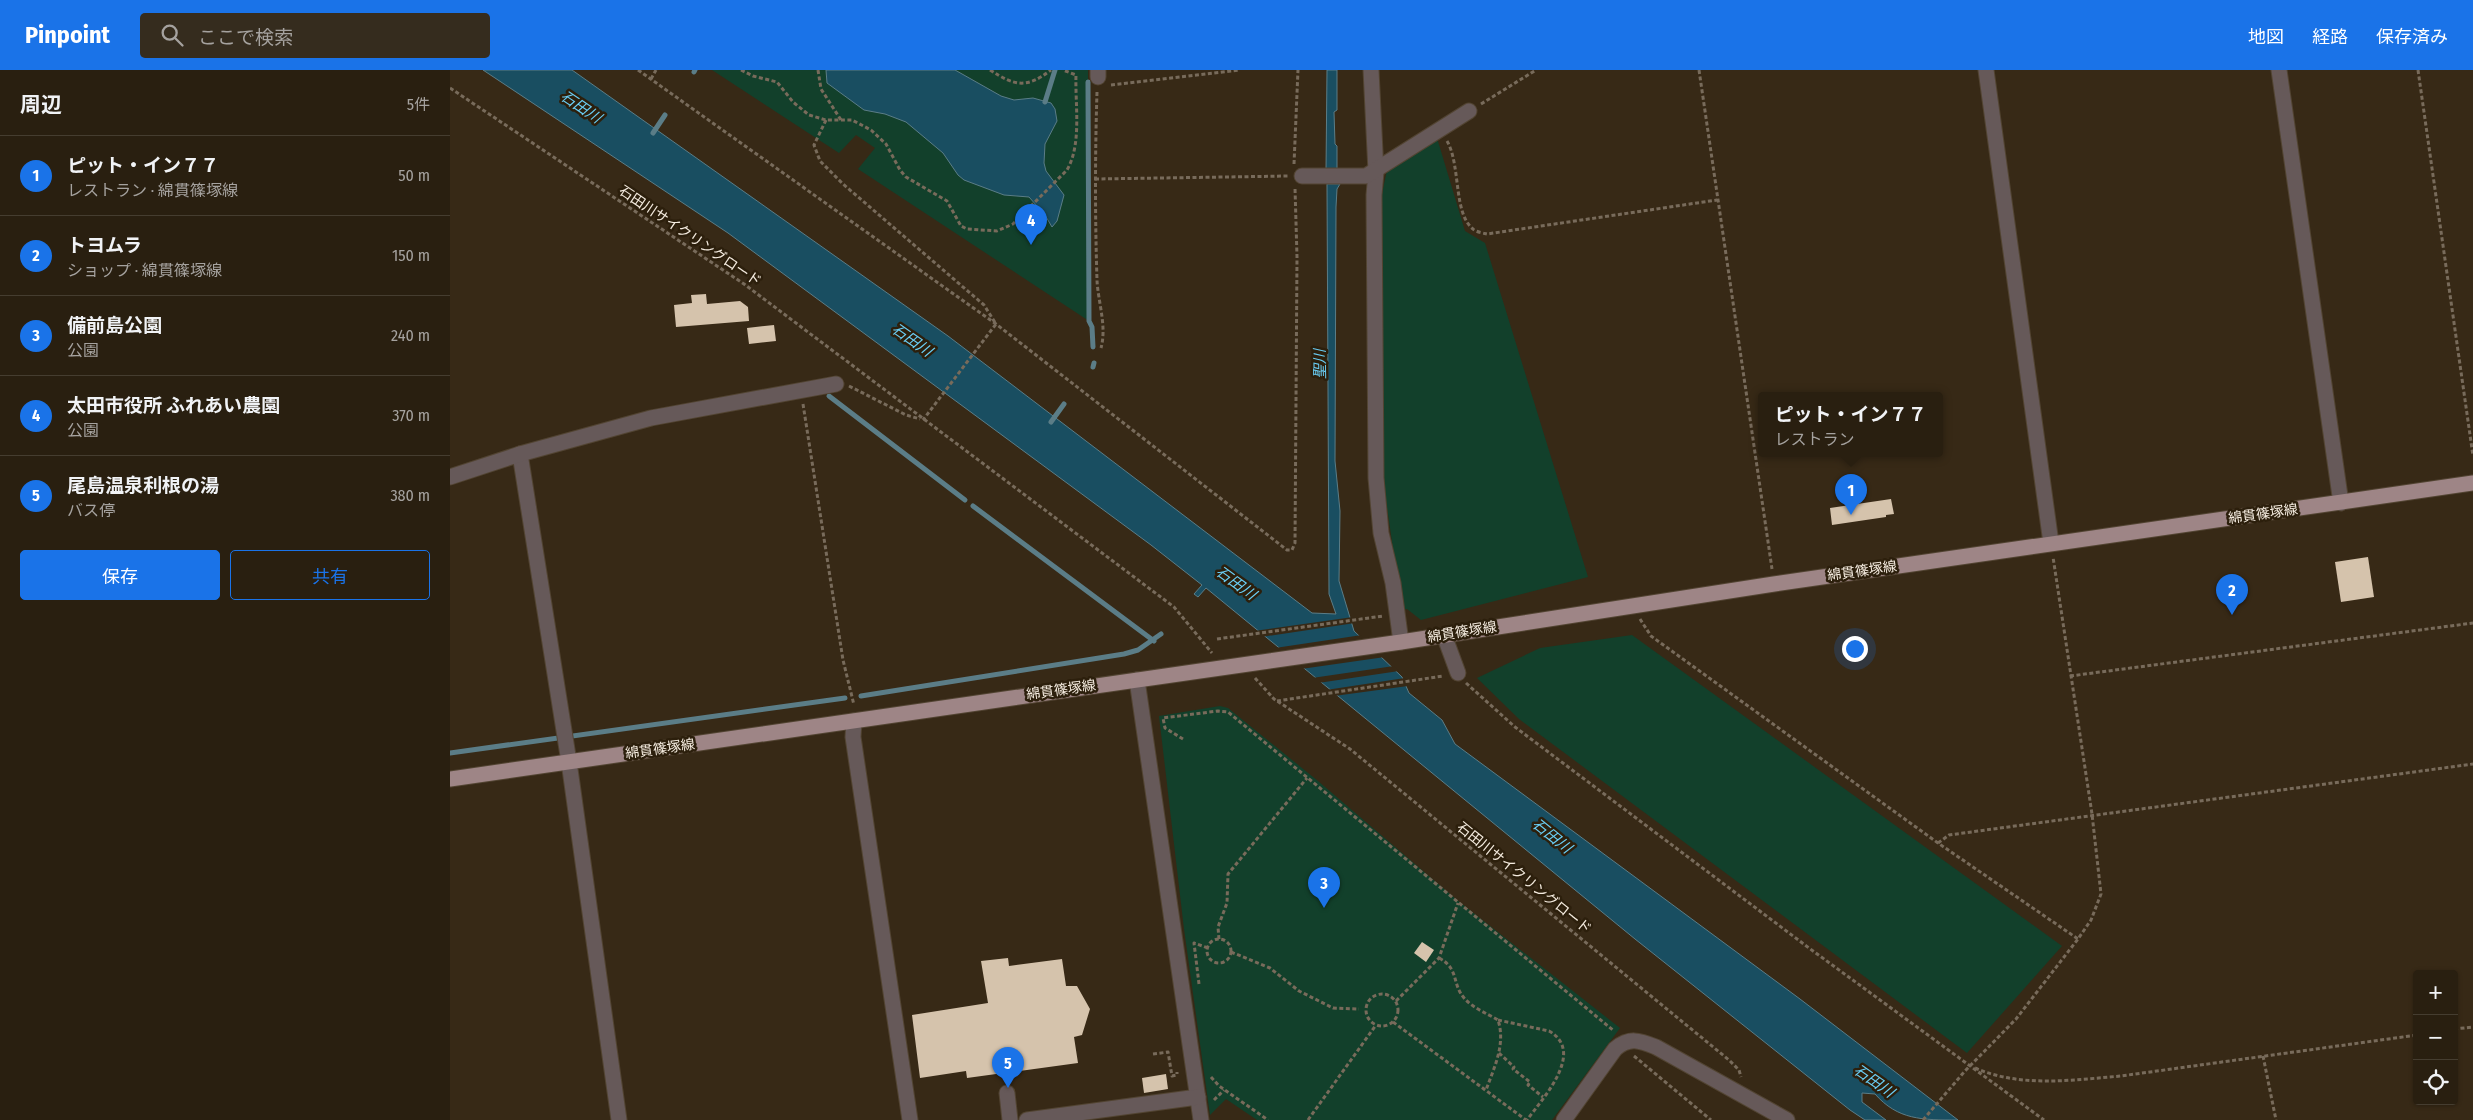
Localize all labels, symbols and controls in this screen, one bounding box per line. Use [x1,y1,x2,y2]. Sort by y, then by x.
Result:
search box [140,13,490,58]
text: Pinpoint [25,21,110,49]
icon: search [158,21,186,49]
text: ここで検索 [198,26,293,49]
text: 地図 [2248,26,2284,48]
text: 経路 [2312,26,2348,48]
text: 保存済み [2376,26,2448,48]
water label: 石田川 [557,87,606,128]
text: 周辺 [20,92,62,118]
text: 5件 [407,95,430,114]
text: ピット・イン７７ [67,154,219,177]
text: 1 [33,166,39,185]
text: 50 m [398,166,430,185]
text: レストラン · 綿貫篠塚線 [67,181,238,200]
street label: 石田川サイクリングロード [616,182,764,290]
pin: 4 [1015,204,1047,245]
text: トヨムラ [67,234,142,257]
text: 2 [32,246,40,265]
text: 150 m [392,246,430,265]
text: ショップ · 綿貫篠塚線 [67,261,222,280]
text: 備前島公園 [67,314,162,337]
water label: 石田川 [888,320,937,361]
text: 3 [32,326,40,345]
text: 240 m [391,326,430,345]
text: 公園 [67,341,99,360]
water label: 聖川 [1311,347,1329,379]
popup [1758,392,1943,457]
text: 太田市役所 ふれあい農園 [67,394,280,417]
text: ピット・イン７７ [1774,403,1927,426]
text: 4 [32,406,40,425]
text: 370 m [392,406,430,425]
text: 公園 [67,421,99,440]
text: レストラン [1774,430,1855,449]
text: 尾島温泉利根の湯 [67,474,219,497]
pin: 1 [1835,474,1867,515]
text: 5 [32,486,40,505]
text: 380 m [390,486,430,505]
text: バス停 [67,501,115,520]
street label: 綿貫篠塚線 [2227,501,2299,527]
button: 保存 [20,550,220,600]
button: 共有 [230,550,430,600]
street label: 綿貫篠塚線 [1826,558,1898,584]
water label: 石田川 [1213,562,1261,605]
pin: 2 [2216,574,2248,615]
street label: 綿貫篠塚線 [1426,618,1498,646]
your location [1842,636,1868,662]
street label: 綿貫篠塚線 [1025,677,1097,703]
street label: 綿貫篠塚線 [624,736,696,762]
water label: 石田川 [1529,815,1577,858]
street label: 石田川サイクリングロード [1453,819,1595,937]
pin: 3 [1308,867,1340,908]
map controls [2413,970,2458,1105]
button: + [2413,970,2458,1015]
button: − [2413,1015,2458,1060]
pin: 5 [992,1047,1024,1088]
button: locate [2413,1060,2458,1105]
water label: 石田川 [1850,1061,1899,1102]

